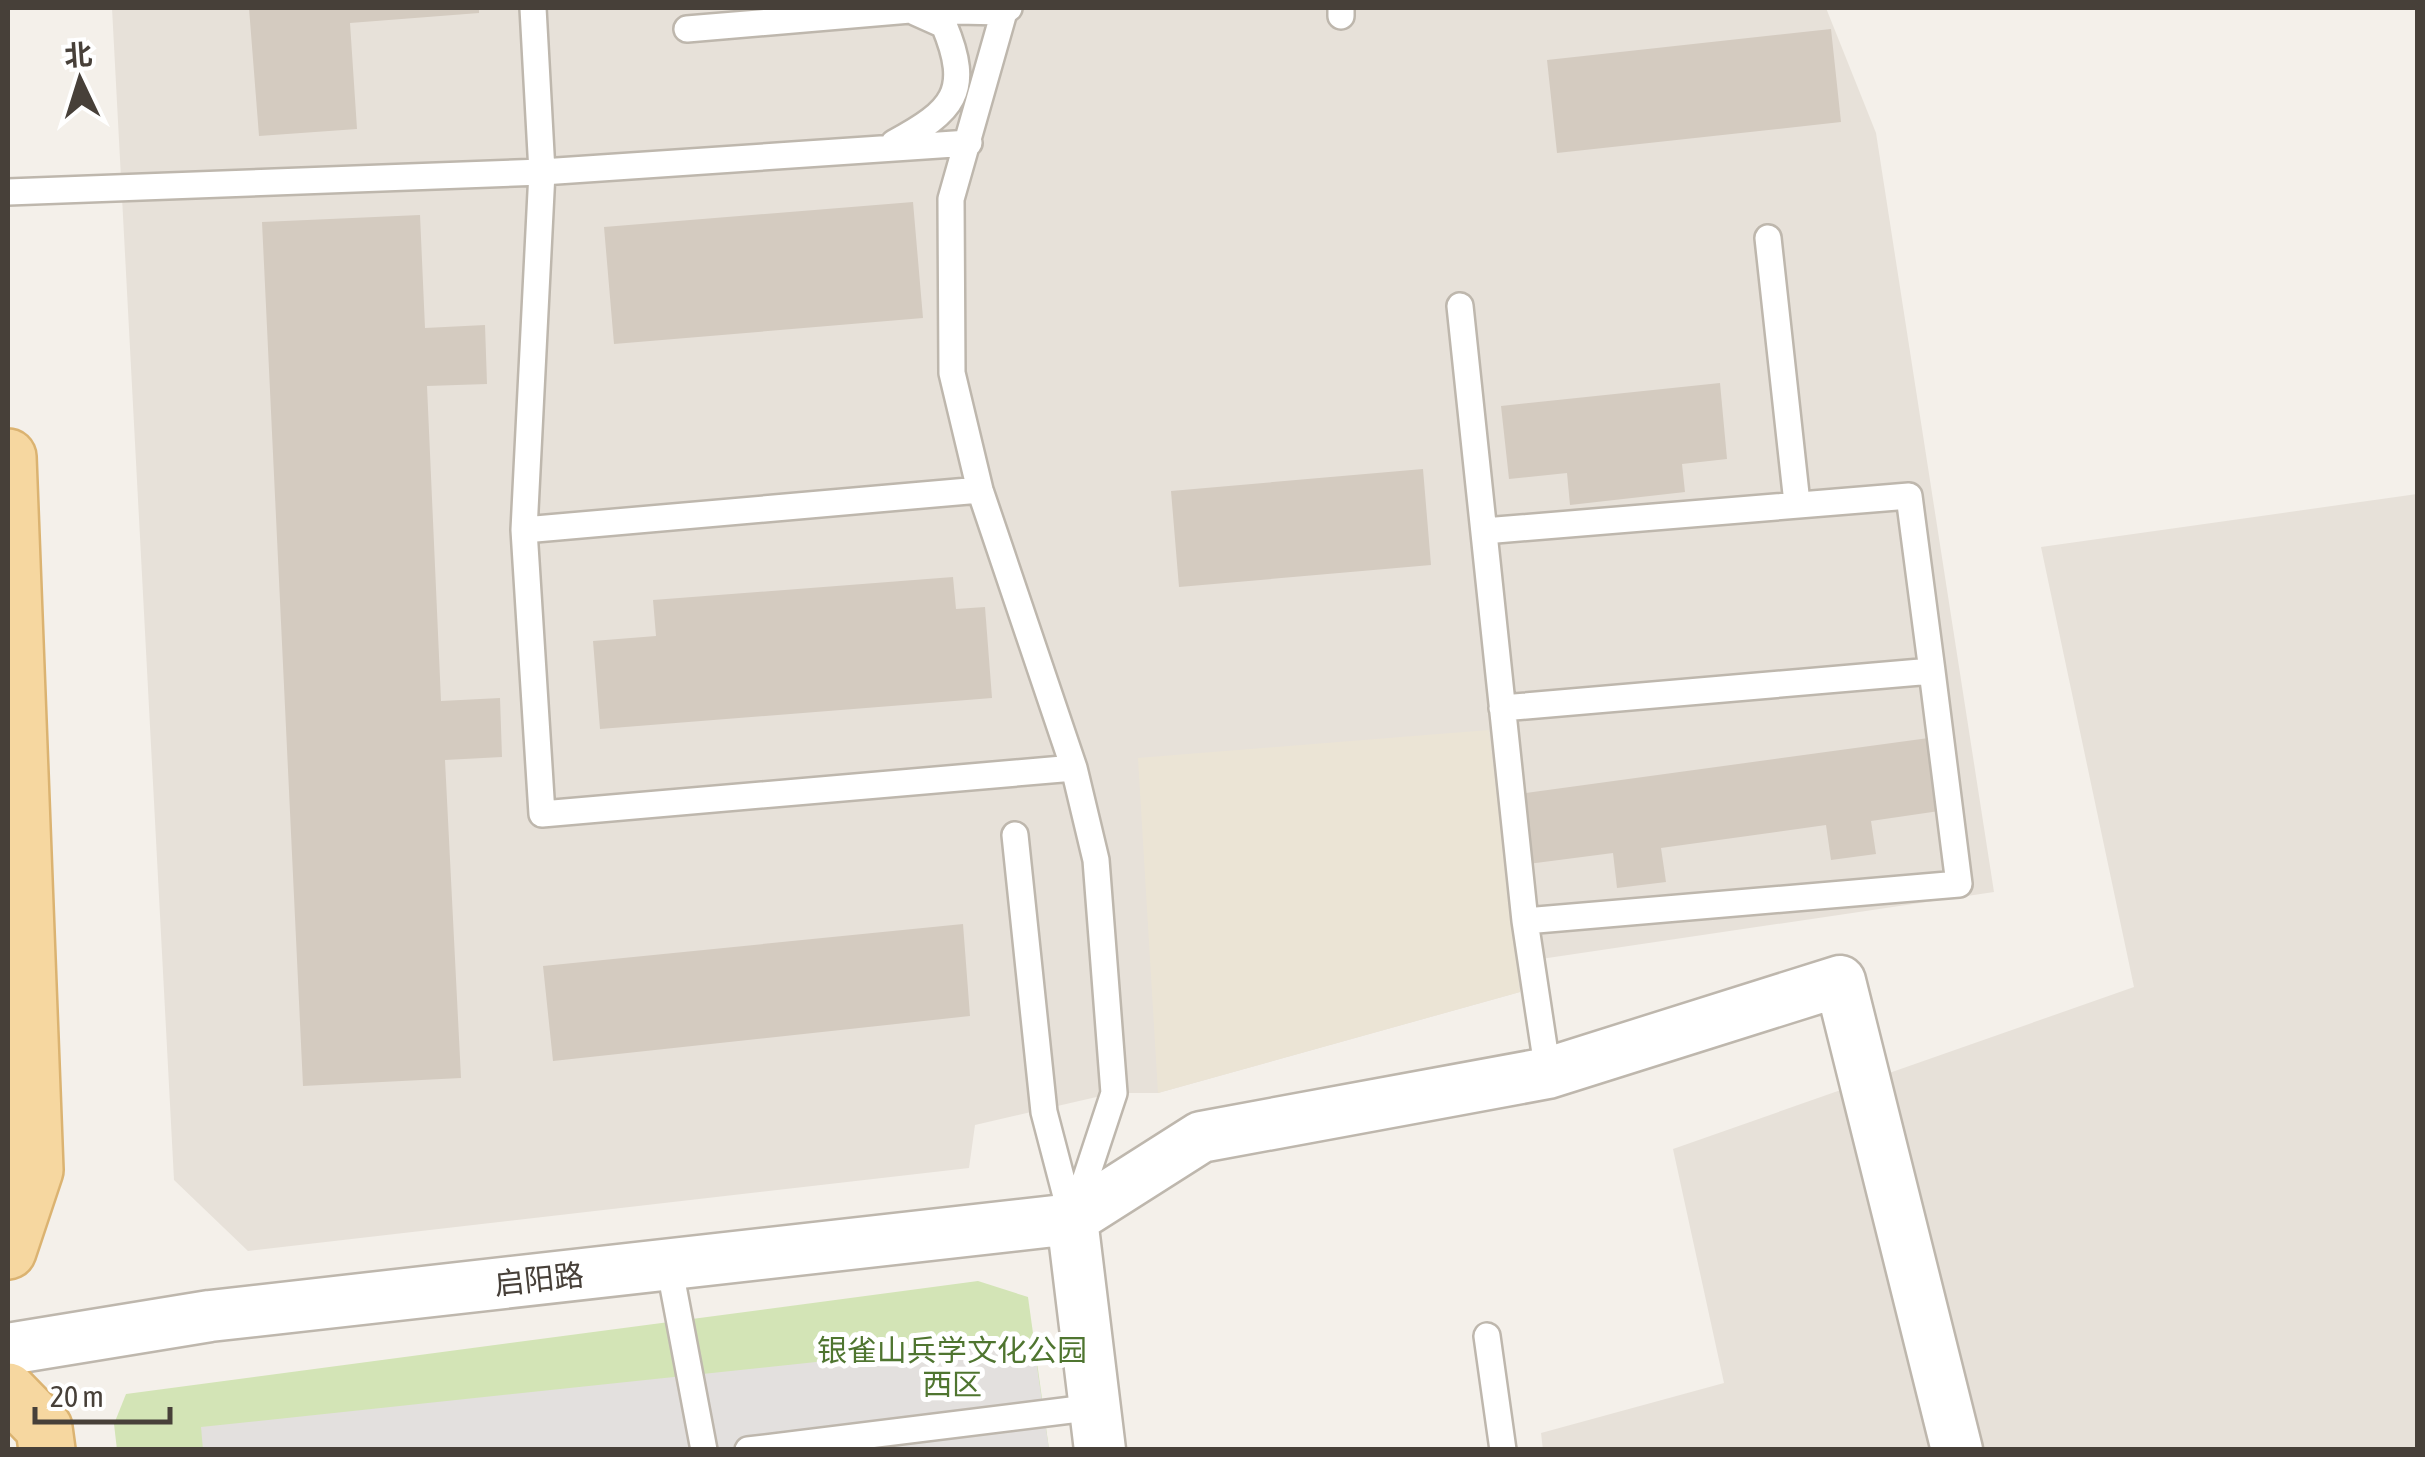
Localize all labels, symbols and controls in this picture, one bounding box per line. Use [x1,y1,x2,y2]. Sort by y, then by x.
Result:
north arrow [30,30,130,130]
text: 北 [63,38,93,72]
street label: 启阳路 [492,1257,586,1301]
park label: 银雀山兵学文化公园 西区 [817,1333,1087,1401]
scale bar [35,1362,170,1424]
text: 20 m [50,1379,104,1413]

